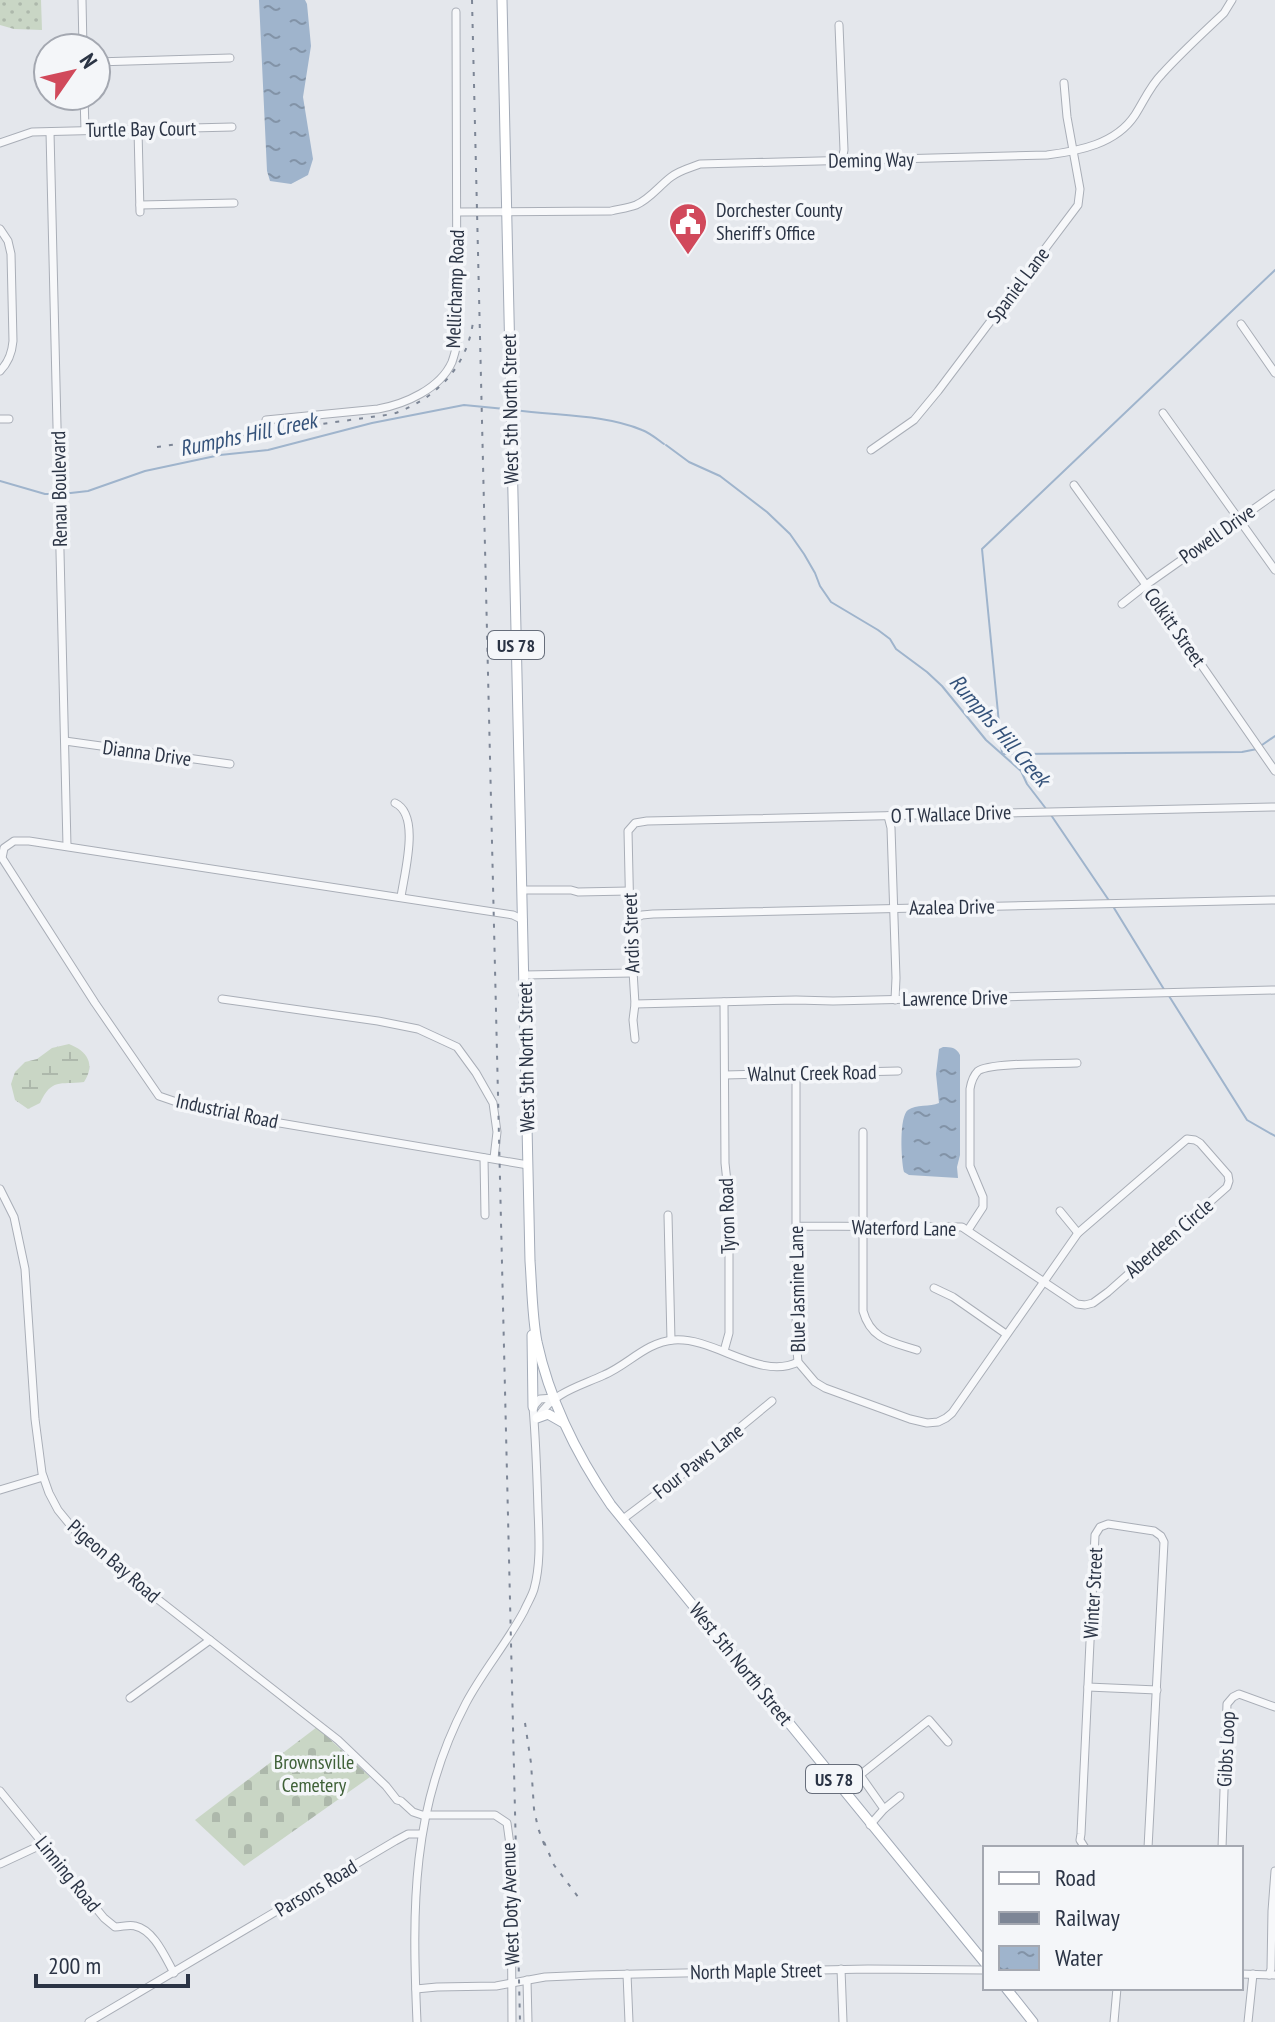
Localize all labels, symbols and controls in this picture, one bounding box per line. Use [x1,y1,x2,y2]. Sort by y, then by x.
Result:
north arrow [32,32,112,112]
text: N [74,48,104,74]
street label: Turtle Bay Court [86,115,197,143]
street label: Deming Way [828,146,915,174]
place label: Dorchester County Sheriff's Office [716,197,843,246]
public building icon: Dorchester County Sheriff's Office [667,201,709,256]
street label: Mellichamp Road [440,229,470,349]
street label: Spaniel Lane [981,242,1055,328]
street label: West 5th North Street [496,333,524,484]
water label: Rumphs Hill Creek [177,405,322,462]
street label: Renau Boulevard [45,431,73,547]
street label: Powell Drive [1174,498,1260,570]
street label: Colkitt Street [1138,582,1212,672]
road number: US 78 [488,631,544,659]
water label: Rumphs Hill Creek [944,668,1058,794]
street label: Dianna Drive [101,734,193,772]
street label: O T Wallace Drive [890,799,1012,829]
street label: Ardis Street [617,892,645,974]
street label: Azalea Drive [909,893,995,921]
street label: West 5th North Street [512,981,540,1132]
street label: Lawrence Drive [902,984,1008,1012]
street label: Walnut Creek Road [747,1059,877,1087]
street label: Industrial Road [173,1087,281,1135]
street label: Tyron Road [713,1178,741,1254]
street label: Aberdeen Circle [1119,1192,1219,1284]
street label: Waterford Lane [851,1214,957,1242]
street label: Blue Jasmine Lane [783,1226,811,1352]
street label: Four Paws Lane [648,1418,748,1504]
street label: Pigeon Bay Road [62,1514,166,1608]
street label: Winter Street [1078,1546,1108,1639]
street label: West 5th North Street [684,1597,799,1731]
street label: Gibbs Loop [1211,1710,1241,1788]
park label: Brownsville Cemetery [274,1749,354,1798]
road number: US 78 [806,1765,862,1793]
street label: Linning Road [29,1831,107,1917]
street label: West Doty Avenue [495,1842,525,1966]
legend [983,1846,1243,1990]
street label: Parsons Road [270,1853,362,1923]
text: Road [1055,1862,1096,1893]
text: Railway [1055,1902,1120,1933]
scale bar [36,1938,188,1988]
text: Water [1055,1942,1103,1973]
text: 200 m [48,1950,101,1981]
street label: North Maple Street [690,1957,823,1985]

